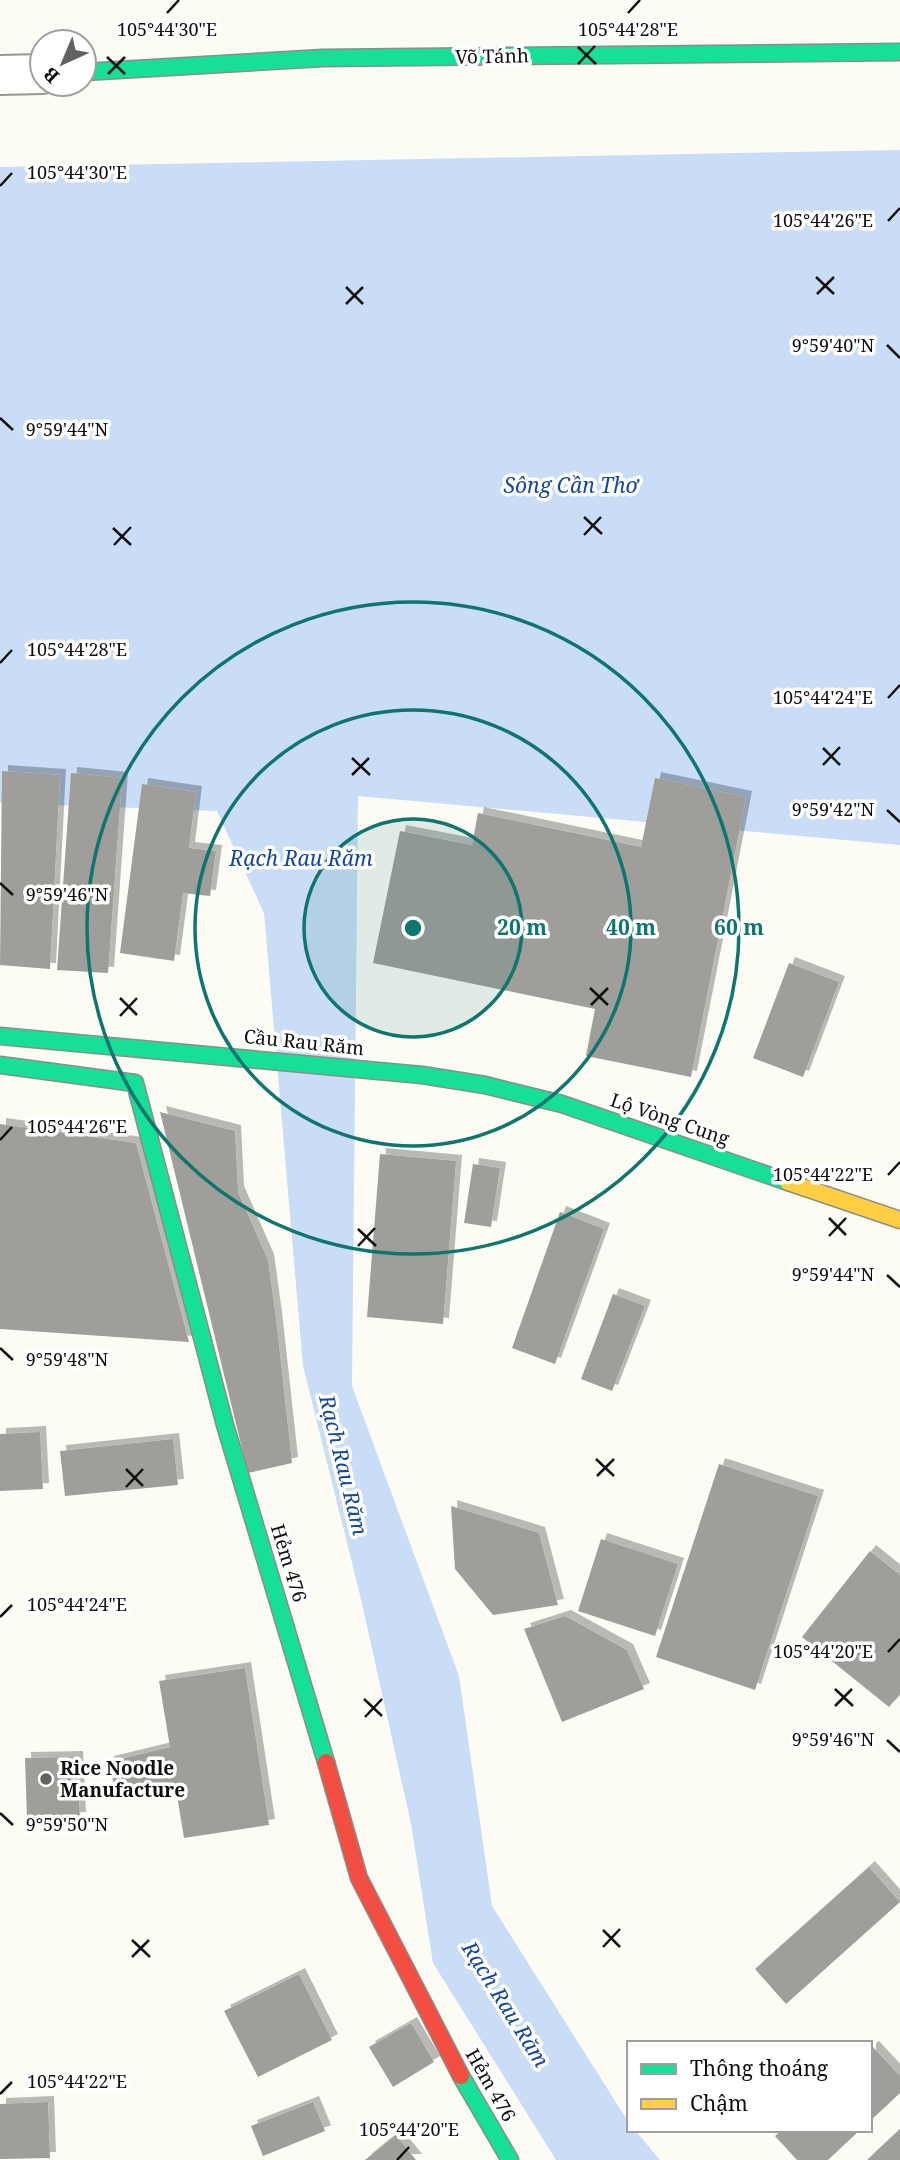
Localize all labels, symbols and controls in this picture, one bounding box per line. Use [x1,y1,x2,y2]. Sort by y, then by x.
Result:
text: 105°44'30"E [117,17,217,41]
text: 105°44'28"E [578,17,678,41]
north arrow [28,28,98,98]
street label: Võ Tánh [455,42,529,70]
text: B [37,61,65,89]
text: 105°44'30"E [27,160,127,184]
text: 105°44'26"E [773,208,873,232]
text: 9°59'40"N [792,333,875,357]
text: 9°59'44"N [26,417,109,441]
water label: Sông Cần Thơ [504,471,641,499]
text: 105°44'28"E [27,637,127,661]
text: 105°44'24"E [773,685,873,709]
text: 9°59'42"N [792,797,875,821]
water label: Rạch Rau Răm [228,844,373,872]
text: 9°59'46"N [26,882,109,906]
text: 20 m [497,913,547,941]
text: 40 m [606,913,656,941]
text: 60 m [714,913,764,941]
centre of rings [401,916,425,940]
street label: Cầu Rau Răm [243,1023,365,1061]
street label: Lộ Vòng Cung [607,1087,733,1151]
text: 105°44'26"E [27,1114,127,1138]
text: 105°44'22"E [773,1162,873,1186]
text: 9°59'44"N [792,1262,875,1286]
text: 9°59'48"N [26,1347,109,1371]
water label: Rạch Rau Răm [313,1391,375,1538]
street label: Hẻm 476 [265,1521,313,1605]
text: 105°44'24"E [27,1592,127,1616]
text: 105°44'20"E [773,1639,873,1663]
text: 9°59'46"N [792,1727,875,1751]
place label: Rice Noodle Manufacture [60,1755,185,1803]
marker: Rice Noodle Manufacture [38,1771,54,1787]
text: 9°59'50"N [26,1812,109,1836]
water label: Rạch Rau Răm [456,1935,556,2072]
legend [627,2041,872,2132]
street label: Hẻm 476 [460,2044,522,2126]
text: Thông thoáng [690,2054,829,2082]
text: 105°44'22"E [27,2069,127,2093]
text: Chậm [690,2089,748,2117]
text: 105°44'20"E [359,2117,459,2141]

